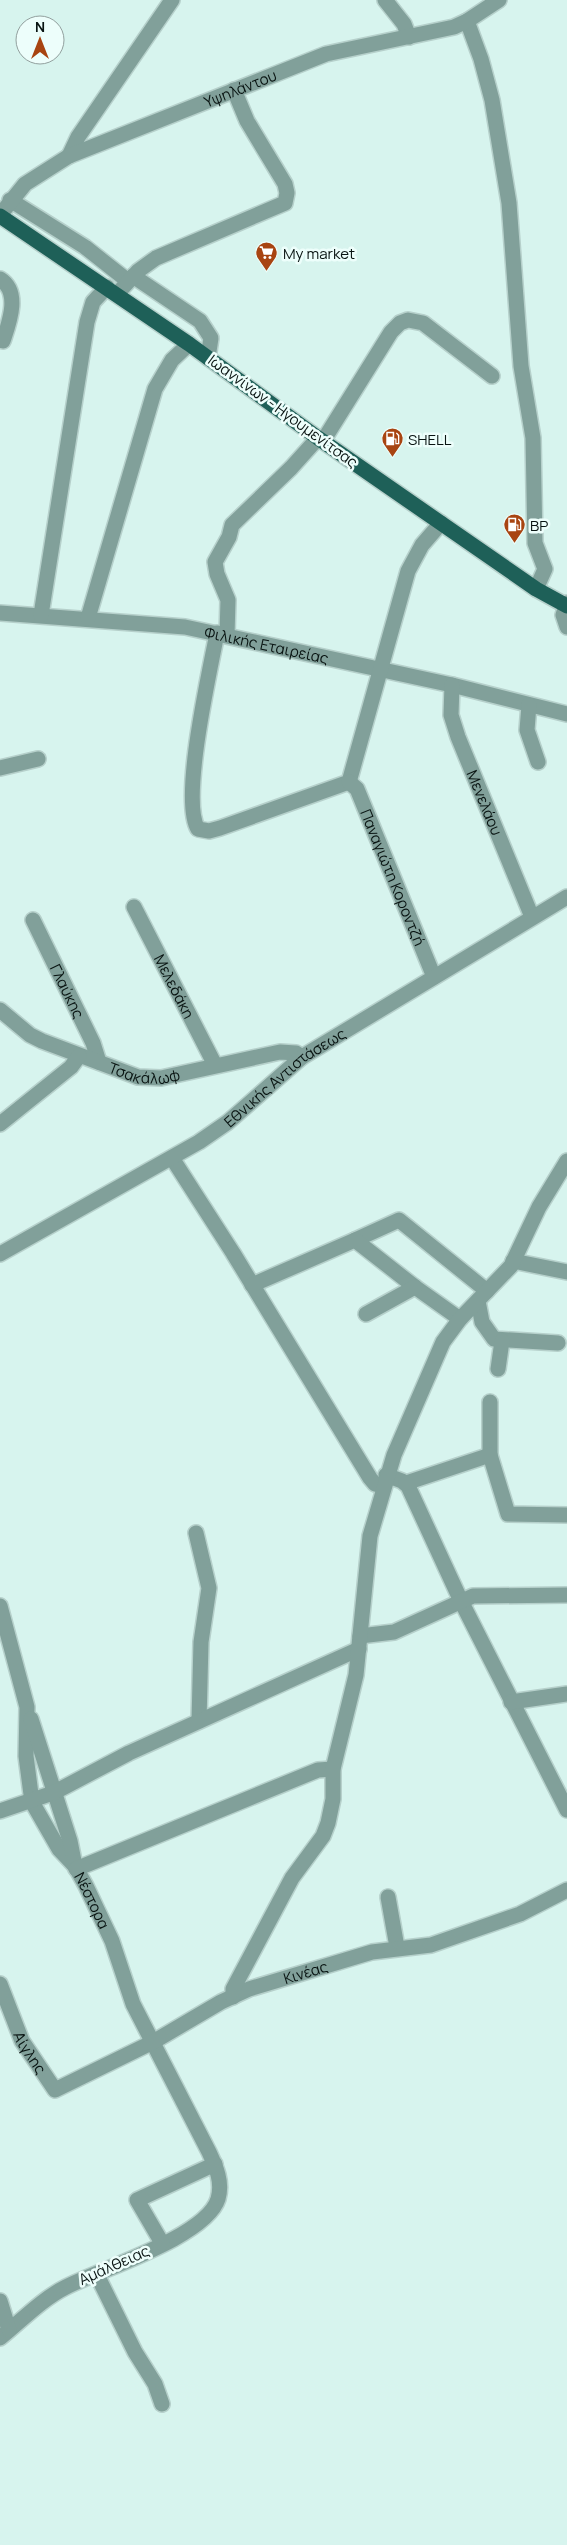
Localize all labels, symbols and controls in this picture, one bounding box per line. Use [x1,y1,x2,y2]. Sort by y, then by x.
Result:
north arrow [15,15,65,65]
text: N [35,17,45,36]
street label: Υψηλάντου [201,64,279,112]
supermarket icon: My market [255,241,279,272]
place label: My market [283,243,355,264]
street label: Ιωαννίνων - Ηγουμενίτσας [204,349,362,473]
fuel station icon: SHELL [380,427,404,458]
place label: SHELL [408,429,452,450]
fuel station icon: BP [502,513,526,544]
place label: BP [530,515,548,536]
street label: Φιλικής Εταιρείας [203,621,331,668]
street label: Μενελάου [462,767,508,838]
street label: Παναγιώτη Κοροντζή [356,806,431,949]
street label: Μελεδάκη [149,950,200,1022]
street label: Γλαύκης [45,960,90,1022]
street label: Εθνικής Αντιστάσεως [219,1023,349,1132]
street label: Τσακάλωφ [106,1057,182,1089]
street label: Νέστορα [70,1868,115,1932]
street label: Κινέας [281,1955,330,1989]
street label: Αίγλης [9,2028,52,2078]
street label: Αμάλθειας [75,2240,153,2290]

